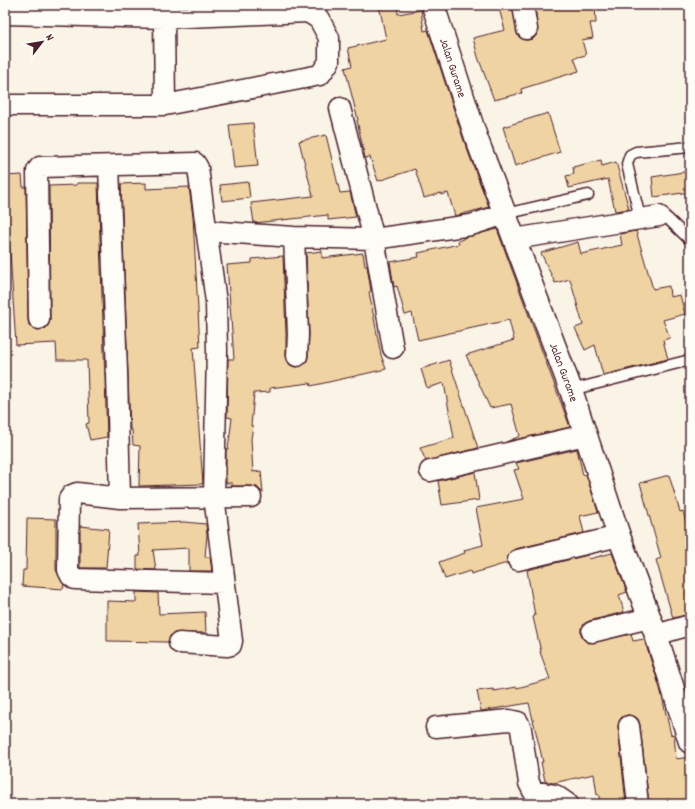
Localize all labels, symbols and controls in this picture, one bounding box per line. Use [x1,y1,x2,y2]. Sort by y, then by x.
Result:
north arrow [22,22,62,62]
text: N [41,31,57,45]
street label: Jalan Gurame [434,36,470,100]
street label: Jalan Gurame [544,341,581,404]

